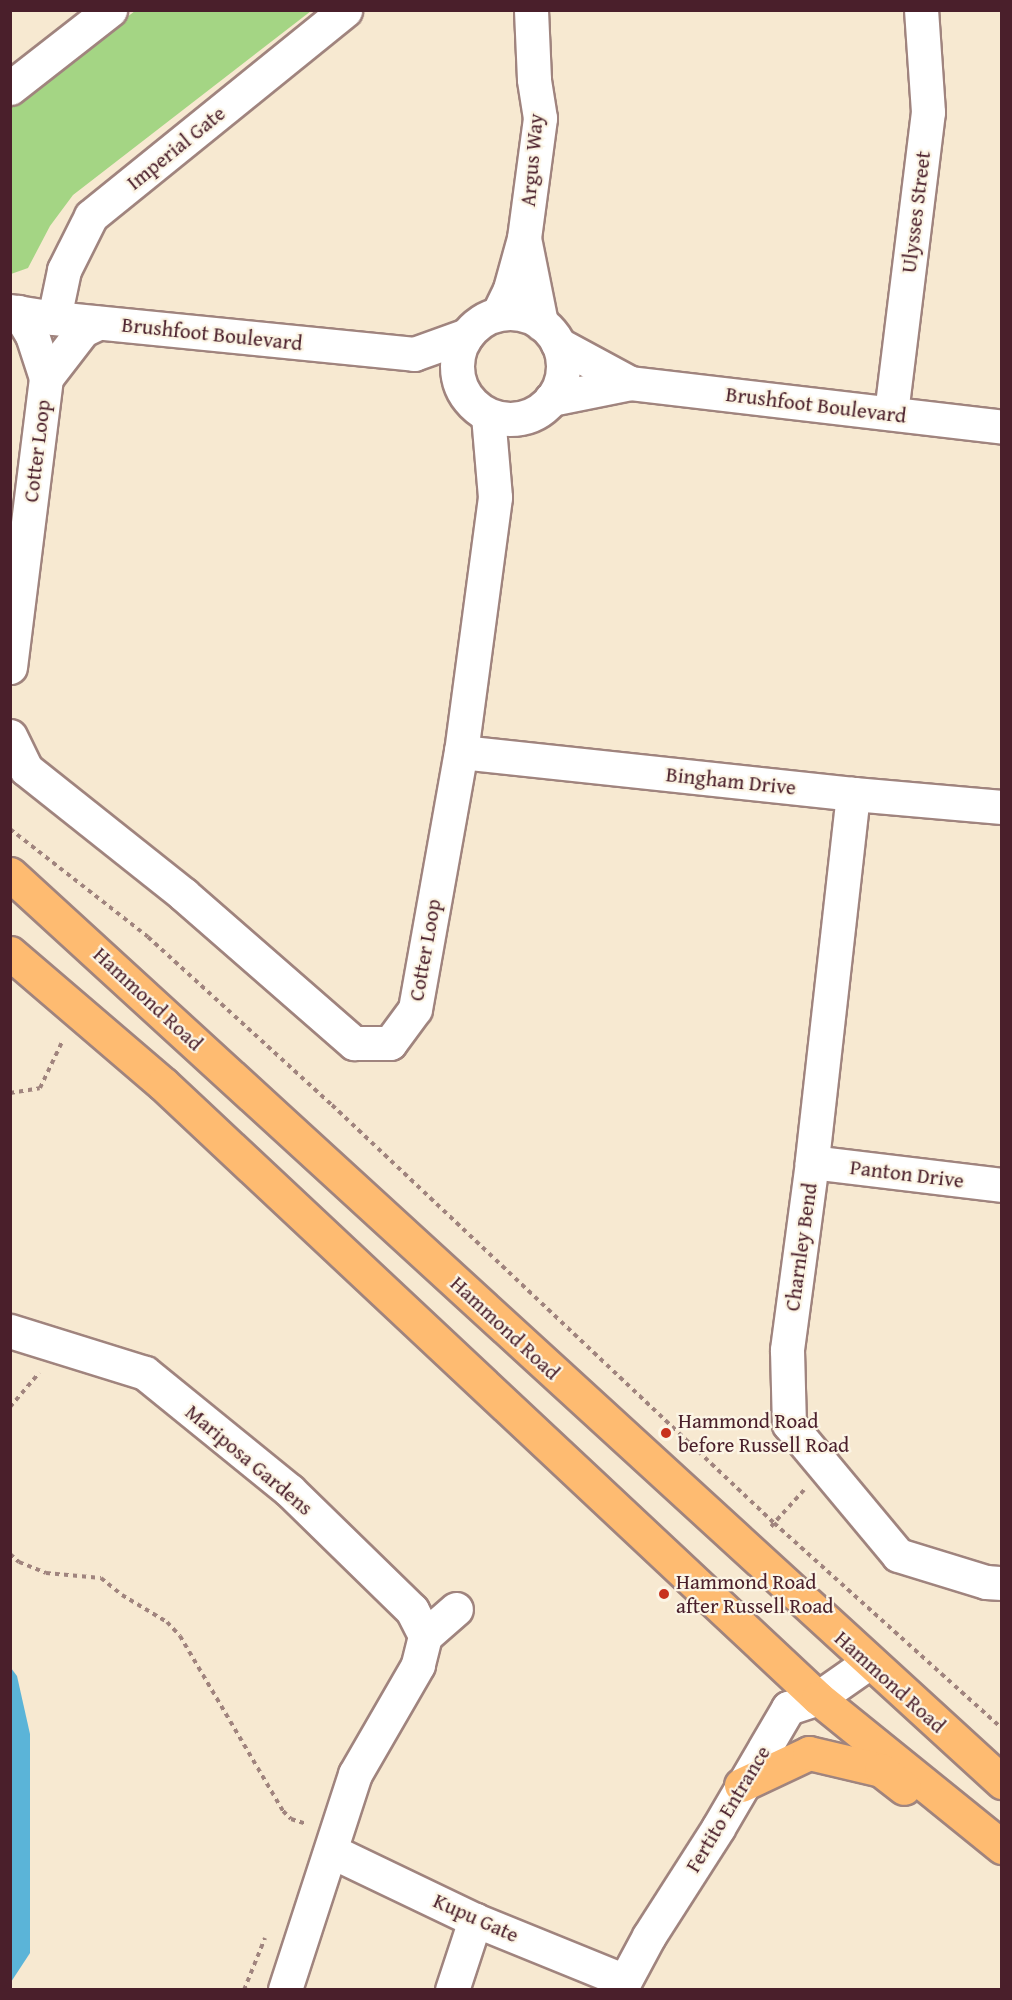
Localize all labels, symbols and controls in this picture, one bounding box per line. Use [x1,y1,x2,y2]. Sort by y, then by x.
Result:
street label: Imperial Gate [122,101,230,195]
street label: Argus Way [515,112,549,208]
street label: Ulysses Street [896,150,936,274]
street label: Brushfoot Boulevard [120,312,304,356]
street label: Brushfoot Boulevard [724,381,908,429]
street label: Cotter Loop [18,398,56,504]
street label: Bingham Drive [665,762,797,800]
street label: Cotter Loop [404,897,446,1003]
street label: Hammond Road [88,942,208,1056]
street label: Panton Drive [849,1155,965,1193]
street label: Charnley Bend [780,1181,822,1313]
street label: Hammond Road [445,1271,565,1385]
street label: Mariposa Gardens [180,1399,318,1521]
place label: Hammond Road before Russell Road [678,1408,849,1458]
marker: Hammond Road before Russell Road [659,1426,673,1440]
place label: Hammond Road after Russell Road [676,1569,834,1619]
marker: Hammond Road after Russell Road [657,1587,671,1601]
street label: Hammond Road [829,1626,951,1738]
street label: Fertito Entrance [680,1741,776,1877]
street label: Kupu Gate [429,1888,523,1948]

